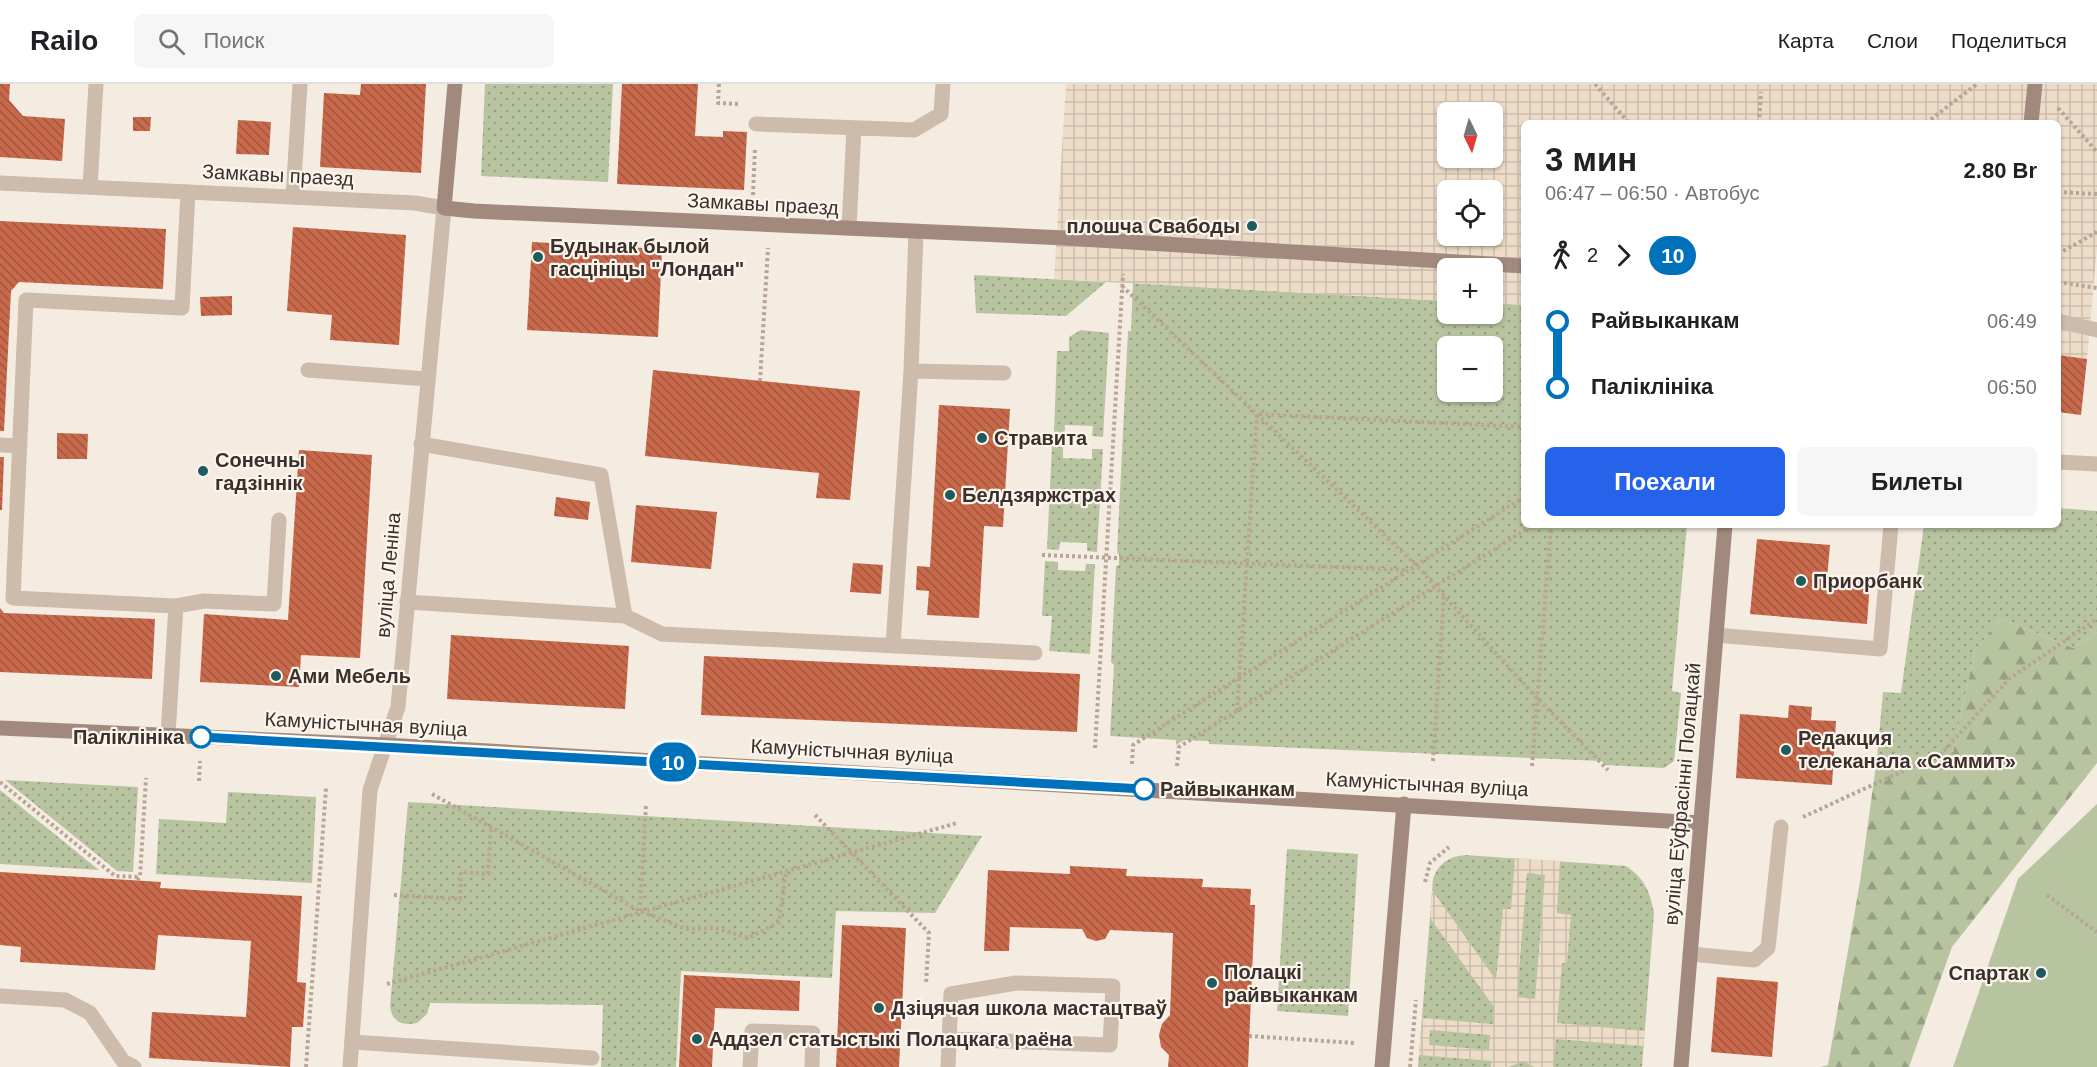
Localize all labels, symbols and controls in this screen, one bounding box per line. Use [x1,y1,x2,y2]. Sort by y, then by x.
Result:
search box [134,14,554,68]
text: Railo [30,25,98,56]
icon: search [155,25,188,58]
text: Поиск [203,28,264,53]
text: Карта [1778,29,1834,52]
text: Слои [1867,29,1918,52]
text: Поделиться [1951,29,2067,52]
north arrow [1437,102,1503,168]
map controls [1437,102,1503,402]
text: 3 мин [1545,141,1637,178]
text: 2.80 Br [1964,158,2037,183]
street label: Замкавы праезд [202,160,355,190]
button: locate [1437,180,1503,246]
text: 06:47 – 06:50 · Автобус [1545,182,1759,204]
street label: Замкавы праезд [687,189,840,219]
place label: плошча Свабоды [1067,215,1240,237]
marker: плошча Свабоды [1245,219,1259,233]
place label: Будынак былой гасцініцы "Лондан" [550,235,744,280]
icon: walk [1545,239,1578,272]
icon: forward [1607,239,1640,272]
text: 2 [1587,244,1598,266]
text: 10 [1661,244,1684,267]
marker: Будынак былой гасцініцы "Лондан" [531,250,545,264]
button: + [1437,258,1503,324]
text: Райвыканкам [1591,308,1740,333]
text: 06:49 [1987,310,2037,332]
button: − [1437,336,1503,402]
text: Паліклініка [1591,374,1713,399]
text: 06:50 [1987,376,2037,398]
place label: Стравита [994,427,1088,449]
marker: Стравита [975,431,989,445]
button: Поехали [1545,447,1785,516]
button: Билеты [1797,447,2037,516]
place label: Сонечны гадзіннік [215,449,305,494]
marker: Сонечны гадзіннік [196,464,210,478]
place label: Белдзяржстрах [962,484,1116,506]
marker: Белдзяржстрах [943,488,957,502]
street label: вуліца Леніна [372,510,405,639]
place label: Приорбанк [1813,570,1923,592]
marker: Приорбанк [1794,574,1808,588]
street label: вуліца Еўфрасінні Полацкай [1660,662,1704,926]
place label: Ами Мебель [288,665,411,687]
marker: Ами Мебель [269,669,283,683]
street label: Камуністычная вуліца [264,708,469,740]
place label: Паліклініка [73,726,185,748]
marker: Паліклініка [190,726,212,748]
place label: Редакция телеканала «Саммит» [1798,727,2016,772]
street label: Камуністычная вуліца [750,735,955,767]
line badge: 10 [646,742,700,782]
marker: Редакция телеканала «Саммит» [1779,743,1793,757]
text: 10 [661,751,685,774]
street label: Камуністычная вуліца [1325,768,1530,800]
marker: Райвыканкам [1133,778,1155,800]
place label: Райвыканкам [1160,778,1295,800]
place label: Полацкі райвыканкам [1224,961,1358,1006]
place label: Спартак [1948,962,2030,984]
marker: Спартак [2034,966,2048,980]
marker: Полацкі райвыканкам [1205,976,1219,990]
place label: Дзіцячая школа мастацтваў [891,997,1168,1019]
marker: Дзіцячая школа мастацтваў [872,1001,886,1015]
place label: Аддзел статыстыкі Полацкага раёна [709,1028,1073,1050]
marker: Аддзел статыстыкі Полацкага раёна [690,1032,704,1046]

